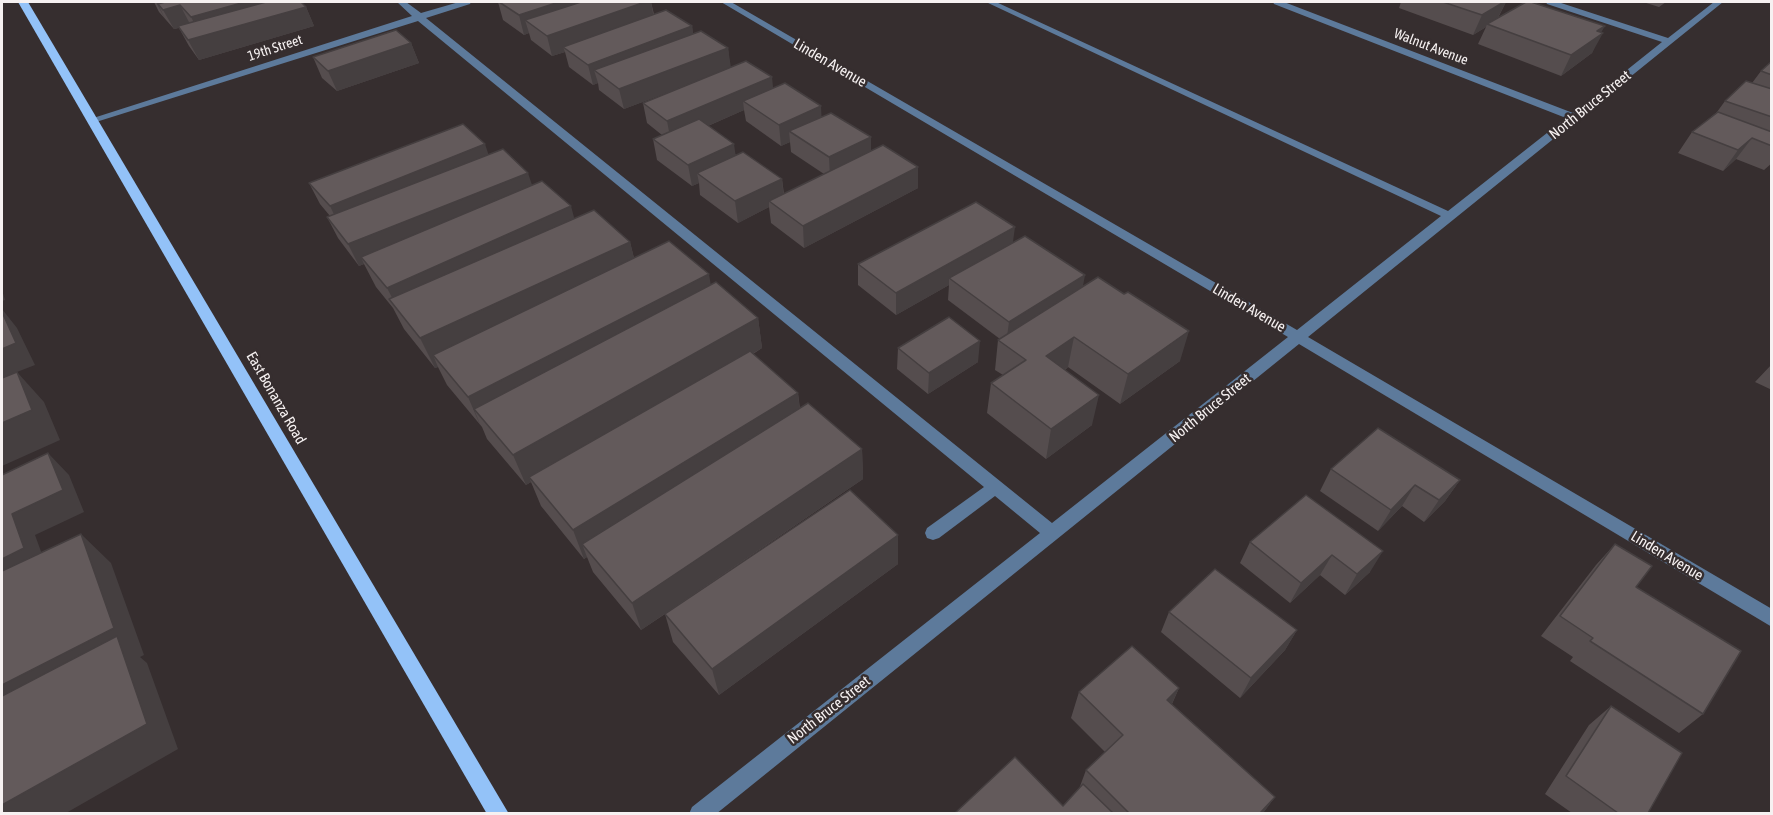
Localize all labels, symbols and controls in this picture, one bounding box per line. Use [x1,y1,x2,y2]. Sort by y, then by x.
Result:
street label: Walnut Avenue [1391,25,1471,69]
street label: 19th Street [245,31,305,65]
street label: Linden Avenue [790,35,870,91]
street label: North Bruce Street [1546,67,1634,143]
street label: Linden Avenue [1209,280,1289,336]
street label: East Bonanza Road [242,349,310,447]
street label: North Bruce Street [1166,370,1254,446]
street label: Linden Avenue [1628,527,1706,585]
street label: North Bruce Street [784,672,874,748]

